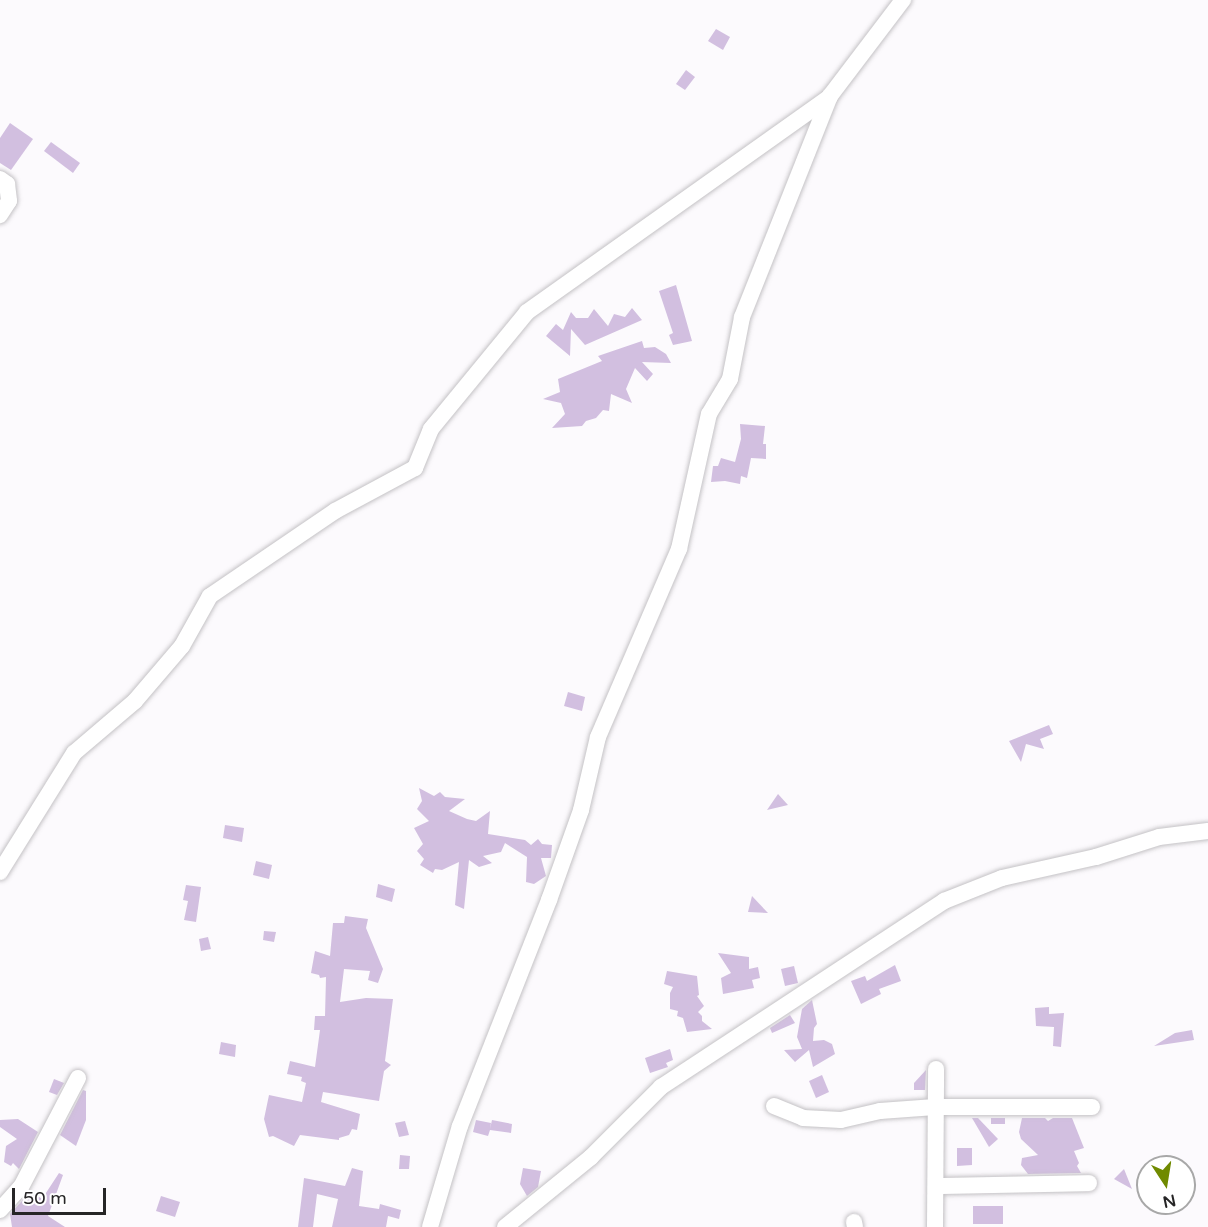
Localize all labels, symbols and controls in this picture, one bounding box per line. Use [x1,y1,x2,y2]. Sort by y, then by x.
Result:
north arrow [1136,1155,1196,1215]
scale bar [15,1176,110,1214]
text: 50 m [23,1187,67,1209]
text: N [1161,1190,1178,1212]

